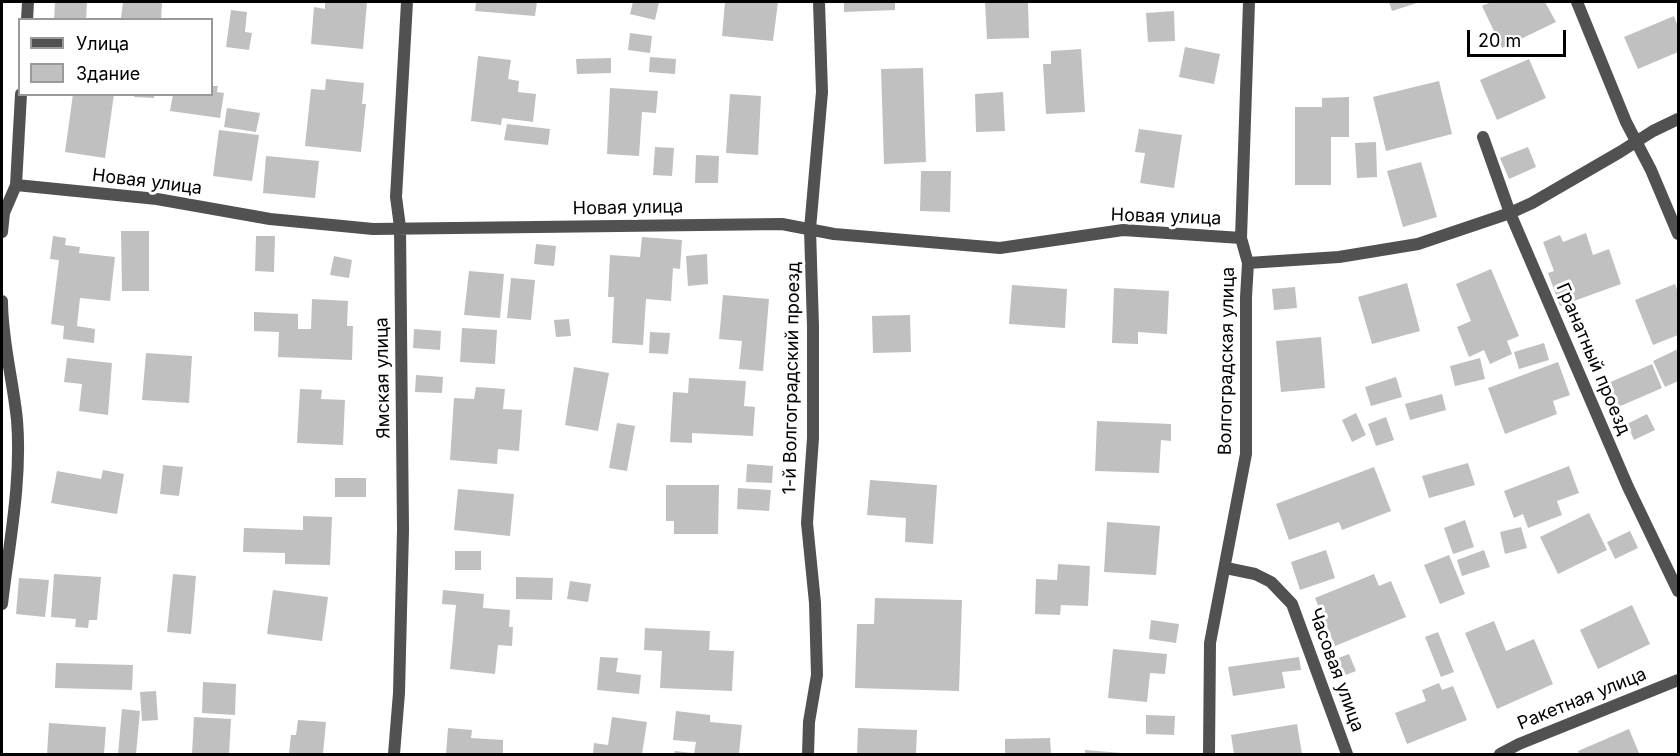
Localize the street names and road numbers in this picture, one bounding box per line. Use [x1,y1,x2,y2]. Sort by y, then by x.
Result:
street label: Новая улица [91,165,203,199]
street label: Новая улица [573,196,683,220]
street label: Новая улица [1110,204,1222,230]
street label: 1-й Волгоградский проезд [779,261,805,495]
street label: Волгоградская улица [1215,267,1239,455]
street label: Гранатный проезд [1551,280,1635,438]
street label: Ямская улица [371,317,395,439]
street label: Часовая улица [1304,605,1368,735]
street label: Ракетная улица [1514,663,1650,735]

